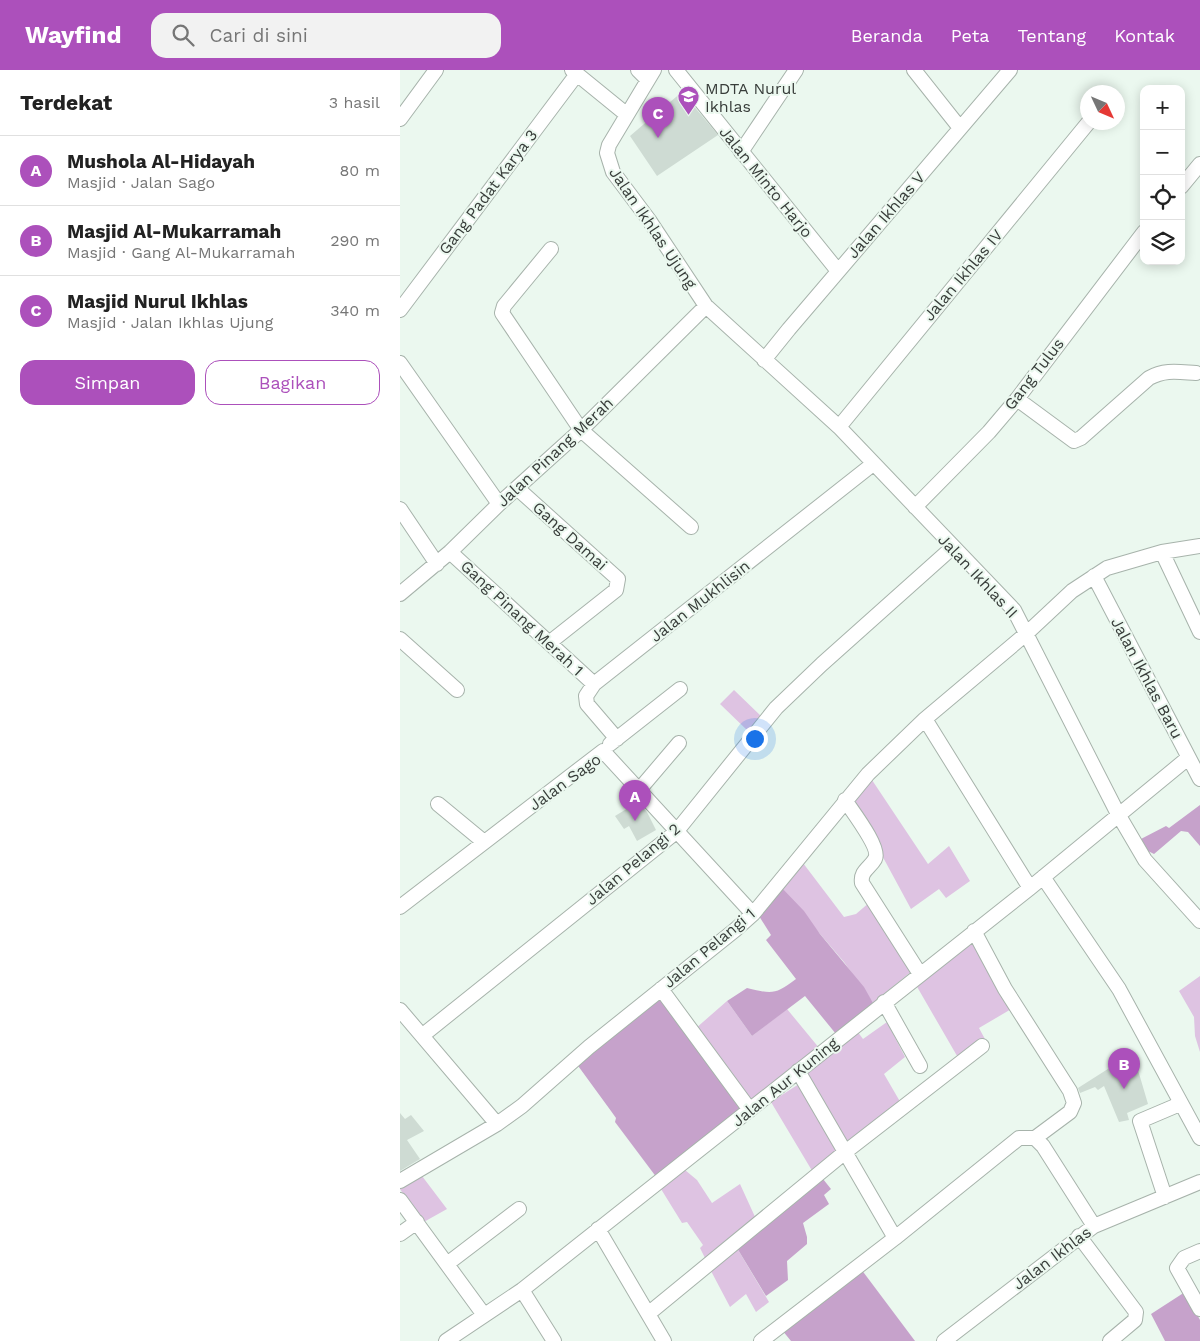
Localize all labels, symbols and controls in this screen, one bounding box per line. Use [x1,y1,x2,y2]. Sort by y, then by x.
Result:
search box [151,13,501,58]
text: Wayfind [25,21,121,49]
icon: search [169,21,197,49]
text: Cari di sini [209,24,308,47]
text: Beranda [851,25,923,46]
text: Peta [951,25,989,46]
text: Tentang [1017,25,1086,46]
text: Kontak [1114,25,1175,46]
place label: MDTA Nurul Ikhlas [705,79,796,116]
school or university icon: MDTA Nurul Ikhlas [677,85,701,116]
north arrow [1080,85,1125,130]
map controls [1140,85,1185,265]
button: + [1140,85,1185,130]
text: Terdekat [20,90,112,115]
text: 3 hasil [329,93,380,112]
pin: C [642,97,674,138]
street label: Jalan Minto Harjo [715,123,817,241]
street label: Gang Padat Karya 3 [435,126,541,258]
button: − [1140,130,1185,175]
text: Mushola Al-Hidayah [67,150,255,173]
text: A [31,161,41,180]
text: 80 m [339,161,380,180]
street label: Jalan Ikhlas Ujung [605,164,701,293]
street label: Jalan Ikhlas V [843,168,929,262]
text: Masjid · Jalan Sago [67,173,215,192]
button: locate [1140,175,1185,220]
text: Masjid Al-Mukarramah [67,220,281,243]
button: layers [1140,220,1185,265]
street label: Jalan Ikhlas IV [919,225,1007,325]
text: B [31,231,41,250]
text: 290 m [330,231,380,250]
text: Masjid · Gang Al-Mukarramah [67,243,295,262]
text: Masjid Nurul Ikhlas [67,290,248,313]
text: C [31,301,41,320]
text: 340 m [330,301,380,320]
text: Masjid · Jalan Ikhlas Ujung [67,313,273,332]
street label: Gang Tulus [1000,334,1068,414]
button: Simpan [20,360,195,405]
button: Bagikan [205,360,380,405]
street label: Jalan Pinang Merah [493,393,617,511]
street label: Gang Damai [529,498,611,574]
street label: Jalan Ikhlas II [934,530,1022,622]
street label: Gang Pinang Merah 1 [457,556,587,680]
street label: Jalan Mukhlisin [646,556,754,646]
street label: Jalan Ikhlas Baru [1107,614,1187,742]
your location [742,726,768,752]
street label: Jalan Sago [525,750,605,814]
pin: A [619,780,651,821]
street label: Jalan Pelangi 2 [582,819,684,909]
street label: Jalan Pelangi 1 [659,904,759,992]
street label: Jalan Aur Kuning [728,1033,842,1131]
pin: B [1108,1048,1140,1089]
street label: Jalan Ikhlas [1009,1222,1095,1294]

